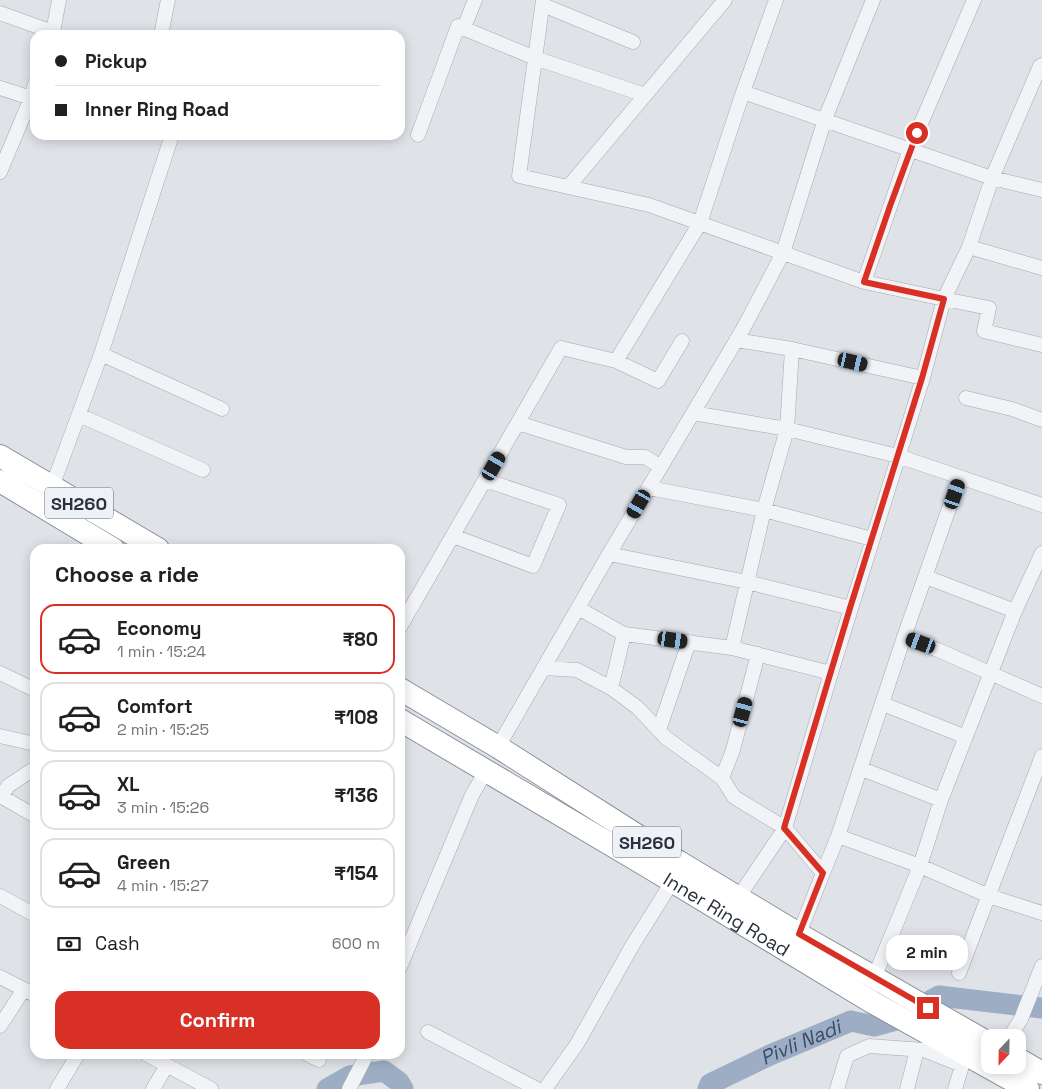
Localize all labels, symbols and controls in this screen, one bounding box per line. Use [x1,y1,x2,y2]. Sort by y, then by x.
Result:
text: Pickup [85,49,147,74]
text: Inner Ring Road [85,97,229,122]
route start [906,122,928,144]
car [836,351,869,373]
car [480,449,507,483]
car [943,477,966,511]
car [625,487,652,521]
road number: SH260 [45,488,113,518]
text: Choose a ride [55,560,199,588]
text: Economy [117,616,201,641]
icon: car [57,617,102,662]
text: ₹80 [342,627,378,652]
car [657,630,688,650]
car [904,631,937,655]
text: 1 min · 15:24 [117,641,206,662]
text: Comfort [117,694,193,719]
icon: car [57,695,102,740]
car [731,696,754,728]
text: ₹108 [334,705,378,730]
text: 2 min · 15:25 [117,719,209,740]
text: XL [117,772,140,797]
icon: car [57,773,102,818]
text: ₹136 [334,783,378,808]
text: 3 min · 15:26 [117,797,209,818]
road number: SH260 [613,826,681,858]
text: Green [117,850,170,875]
icon: car [57,851,102,896]
text: ₹154 [334,861,378,886]
street label: Inner Ring Road [659,866,794,962]
text: 4 min · 15:27 [117,875,209,896]
icon: cash [55,930,83,958]
text: Cash [95,931,140,956]
text: 600 m [332,933,380,954]
callout: 2 min [887,936,969,970]
text: 2 min [906,942,948,963]
button: Confirm [55,991,380,1049]
route end [917,997,939,1019]
water label: Pivli Nadi [756,1013,847,1071]
north arrow [981,1029,1026,1074]
map controls [981,1029,1026,1074]

